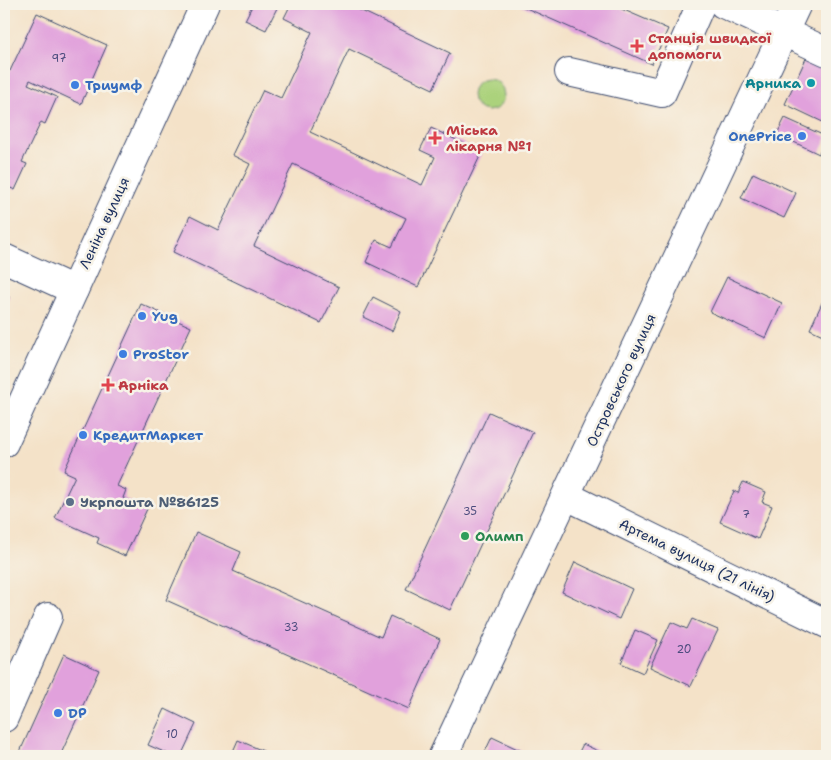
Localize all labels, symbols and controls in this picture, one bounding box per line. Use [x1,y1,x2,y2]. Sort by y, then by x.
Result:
place label: Станція швидкої допомоги [648,29,772,63]
marker: Станція швидкої допомоги [630,39,644,53]
house number: 97 [52,51,67,66]
place label: Арника [745,74,801,92]
place label: Триумф [85,76,143,94]
marker: Арника [805,77,817,89]
marker: Триумф [69,79,81,91]
place label: Міська лікарня №1 [446,121,532,155]
place label: OnePrice [728,127,792,145]
marker: OnePrice [796,130,808,142]
marker: Міська лікарня №1 [428,131,442,145]
street label: Леніна вулиця [75,174,133,272]
place label: Yug [152,307,178,325]
marker: Yug [136,310,148,322]
street label: Островського вулиця [582,311,660,449]
place label: ProStor [133,345,189,363]
marker: ProStor [117,348,129,360]
place label: Арніка [118,376,169,394]
marker: Арніка [102,379,114,391]
place label: КредитМаркет [93,426,204,444]
marker: КредитМаркет [77,429,89,441]
place label: Укрпошта №86125 [80,493,219,511]
marker: Укрпошта №86125 [64,496,76,508]
house number: 35 [463,504,477,519]
house number: 7 [742,507,750,522]
street label: Артема вулиця (21 лiнiя) [616,514,778,606]
place label: Олимп [475,527,524,545]
marker: Олимп [459,530,471,542]
house number: 33 [284,620,298,635]
house number: 20 [676,642,692,657]
place label: DP [68,704,87,722]
marker: DP [52,707,64,719]
house number: 10 [166,727,178,742]

